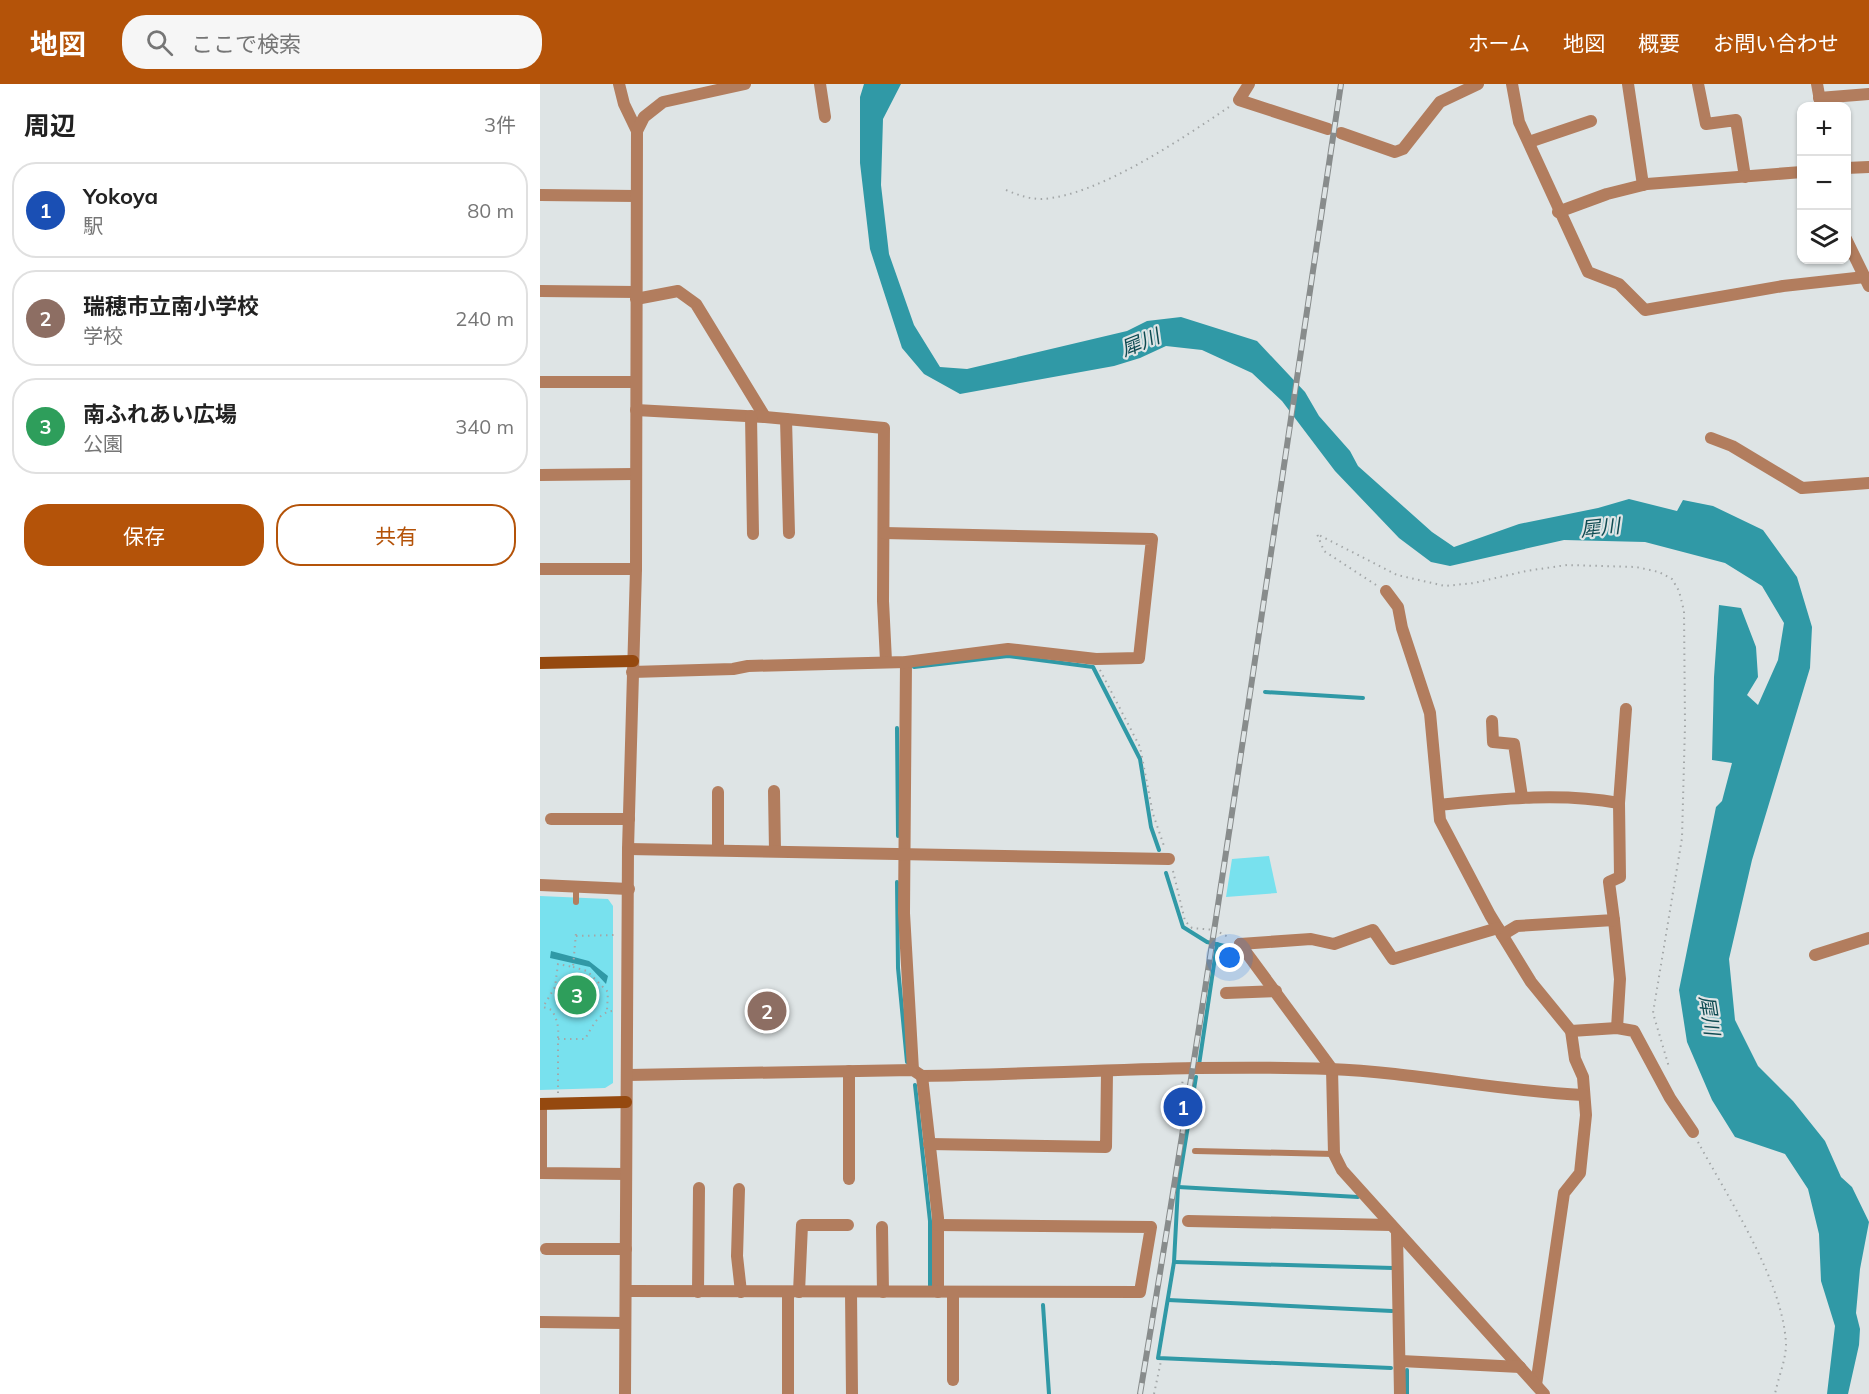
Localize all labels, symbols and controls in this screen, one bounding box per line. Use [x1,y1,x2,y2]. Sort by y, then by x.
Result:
search box [122,15,542,69]
text: 地図 [30,26,86,61]
icon: search [143,26,176,59]
text: ここで検索 [191,30,301,58]
text: ホーム [1468,30,1530,56]
text: 地図 [1563,30,1605,56]
text: 概要 [1638,30,1680,56]
text: お問い合わせ [1713,30,1839,56]
map controls [1797,102,1851,264]
button: + [1797,102,1851,156]
text: 周辺 [24,109,76,142]
text: 3件 [484,112,516,137]
button: − [1797,156,1851,210]
text: Yokoya [83,182,158,210]
text: 1 [40,198,52,223]
text: 80 m [467,198,514,223]
button: layers [1797,210,1851,264]
text: 駅 [83,213,103,238]
text: 瑞穂市立南小学校 [83,292,259,320]
text: 2 [40,306,52,331]
text: 240 m [455,306,514,331]
water label: 犀川 [1117,322,1165,361]
text: 学校 [83,323,123,348]
text: 南ふれあい広場 [83,400,237,428]
text: 3 [40,414,52,439]
text: 340 m [455,414,514,439]
text: 公園 [83,431,123,456]
button: 保存 [24,504,264,566]
button: 共有 [276,504,516,566]
water label: 犀川 [1579,512,1623,542]
your location [1215,943,1244,972]
pin: 3 [558,972,597,1018]
pin: 2 [748,988,786,1034]
water label: 犀川 [1695,993,1726,1039]
pin: 1 [1164,1084,1202,1130]

